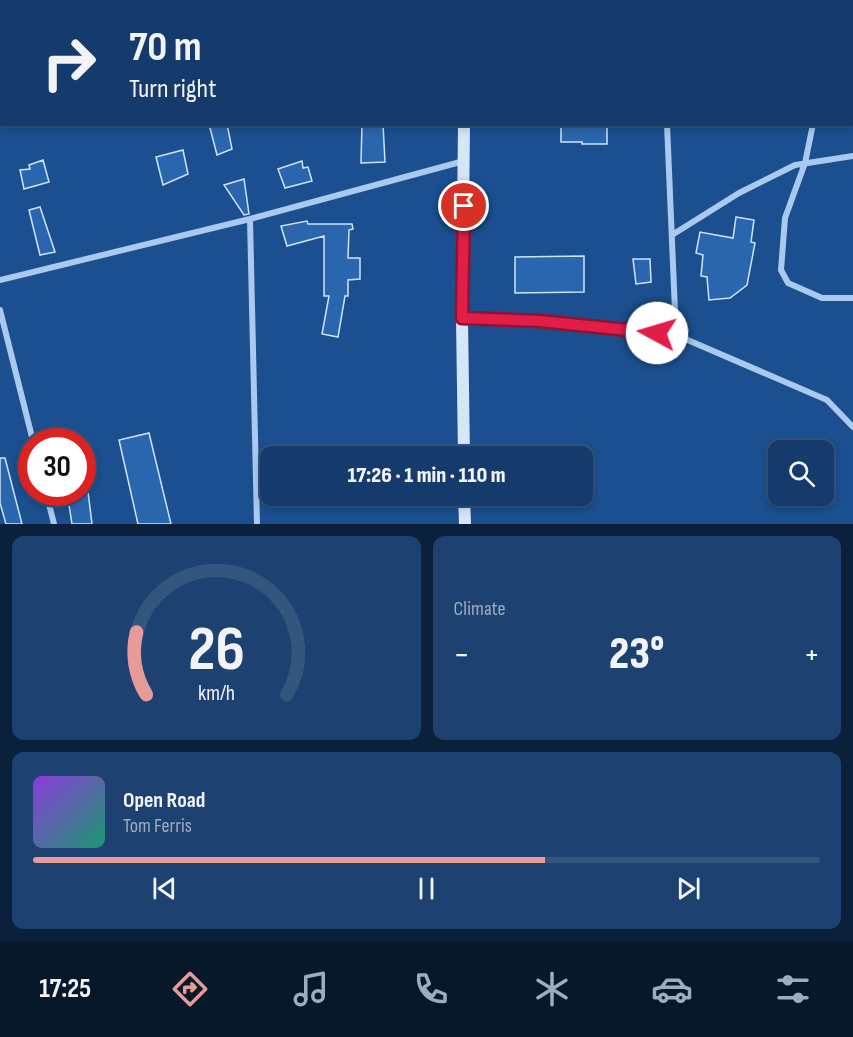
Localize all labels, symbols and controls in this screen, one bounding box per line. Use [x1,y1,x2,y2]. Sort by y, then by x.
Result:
text: 70 m [129,22,202,73]
icon: right [30,24,108,102]
text: Turn right [129,73,216,105]
pin [438,180,489,231]
icon: arrive [447,189,480,222]
position arrow [625,301,689,365]
speed limit sign: 30 [18,428,96,506]
map controls [768,440,834,506]
button: search [768,440,834,506]
text: 17:26 · 1 min · 110 m [347,462,506,489]
text: Climate [454,597,506,621]
text: 26 [188,613,245,688]
text: 23° [609,627,664,682]
text: − [454,635,470,675]
text: + [804,635,820,675]
text: km/h [198,681,235,706]
text: Open Road [123,787,205,814]
text: Tom Ferris [123,814,192,838]
icon: previous [148,872,181,905]
icon: pause [410,872,443,905]
icon: next [672,872,705,905]
icon: directions [169,968,211,1010]
icon: music [290,968,332,1010]
icon: phone [410,968,452,1010]
icon: climate [531,968,573,1010]
icon: car [651,968,693,1010]
icon: filters [772,968,814,1010]
text: 17:25 [39,973,91,1005]

